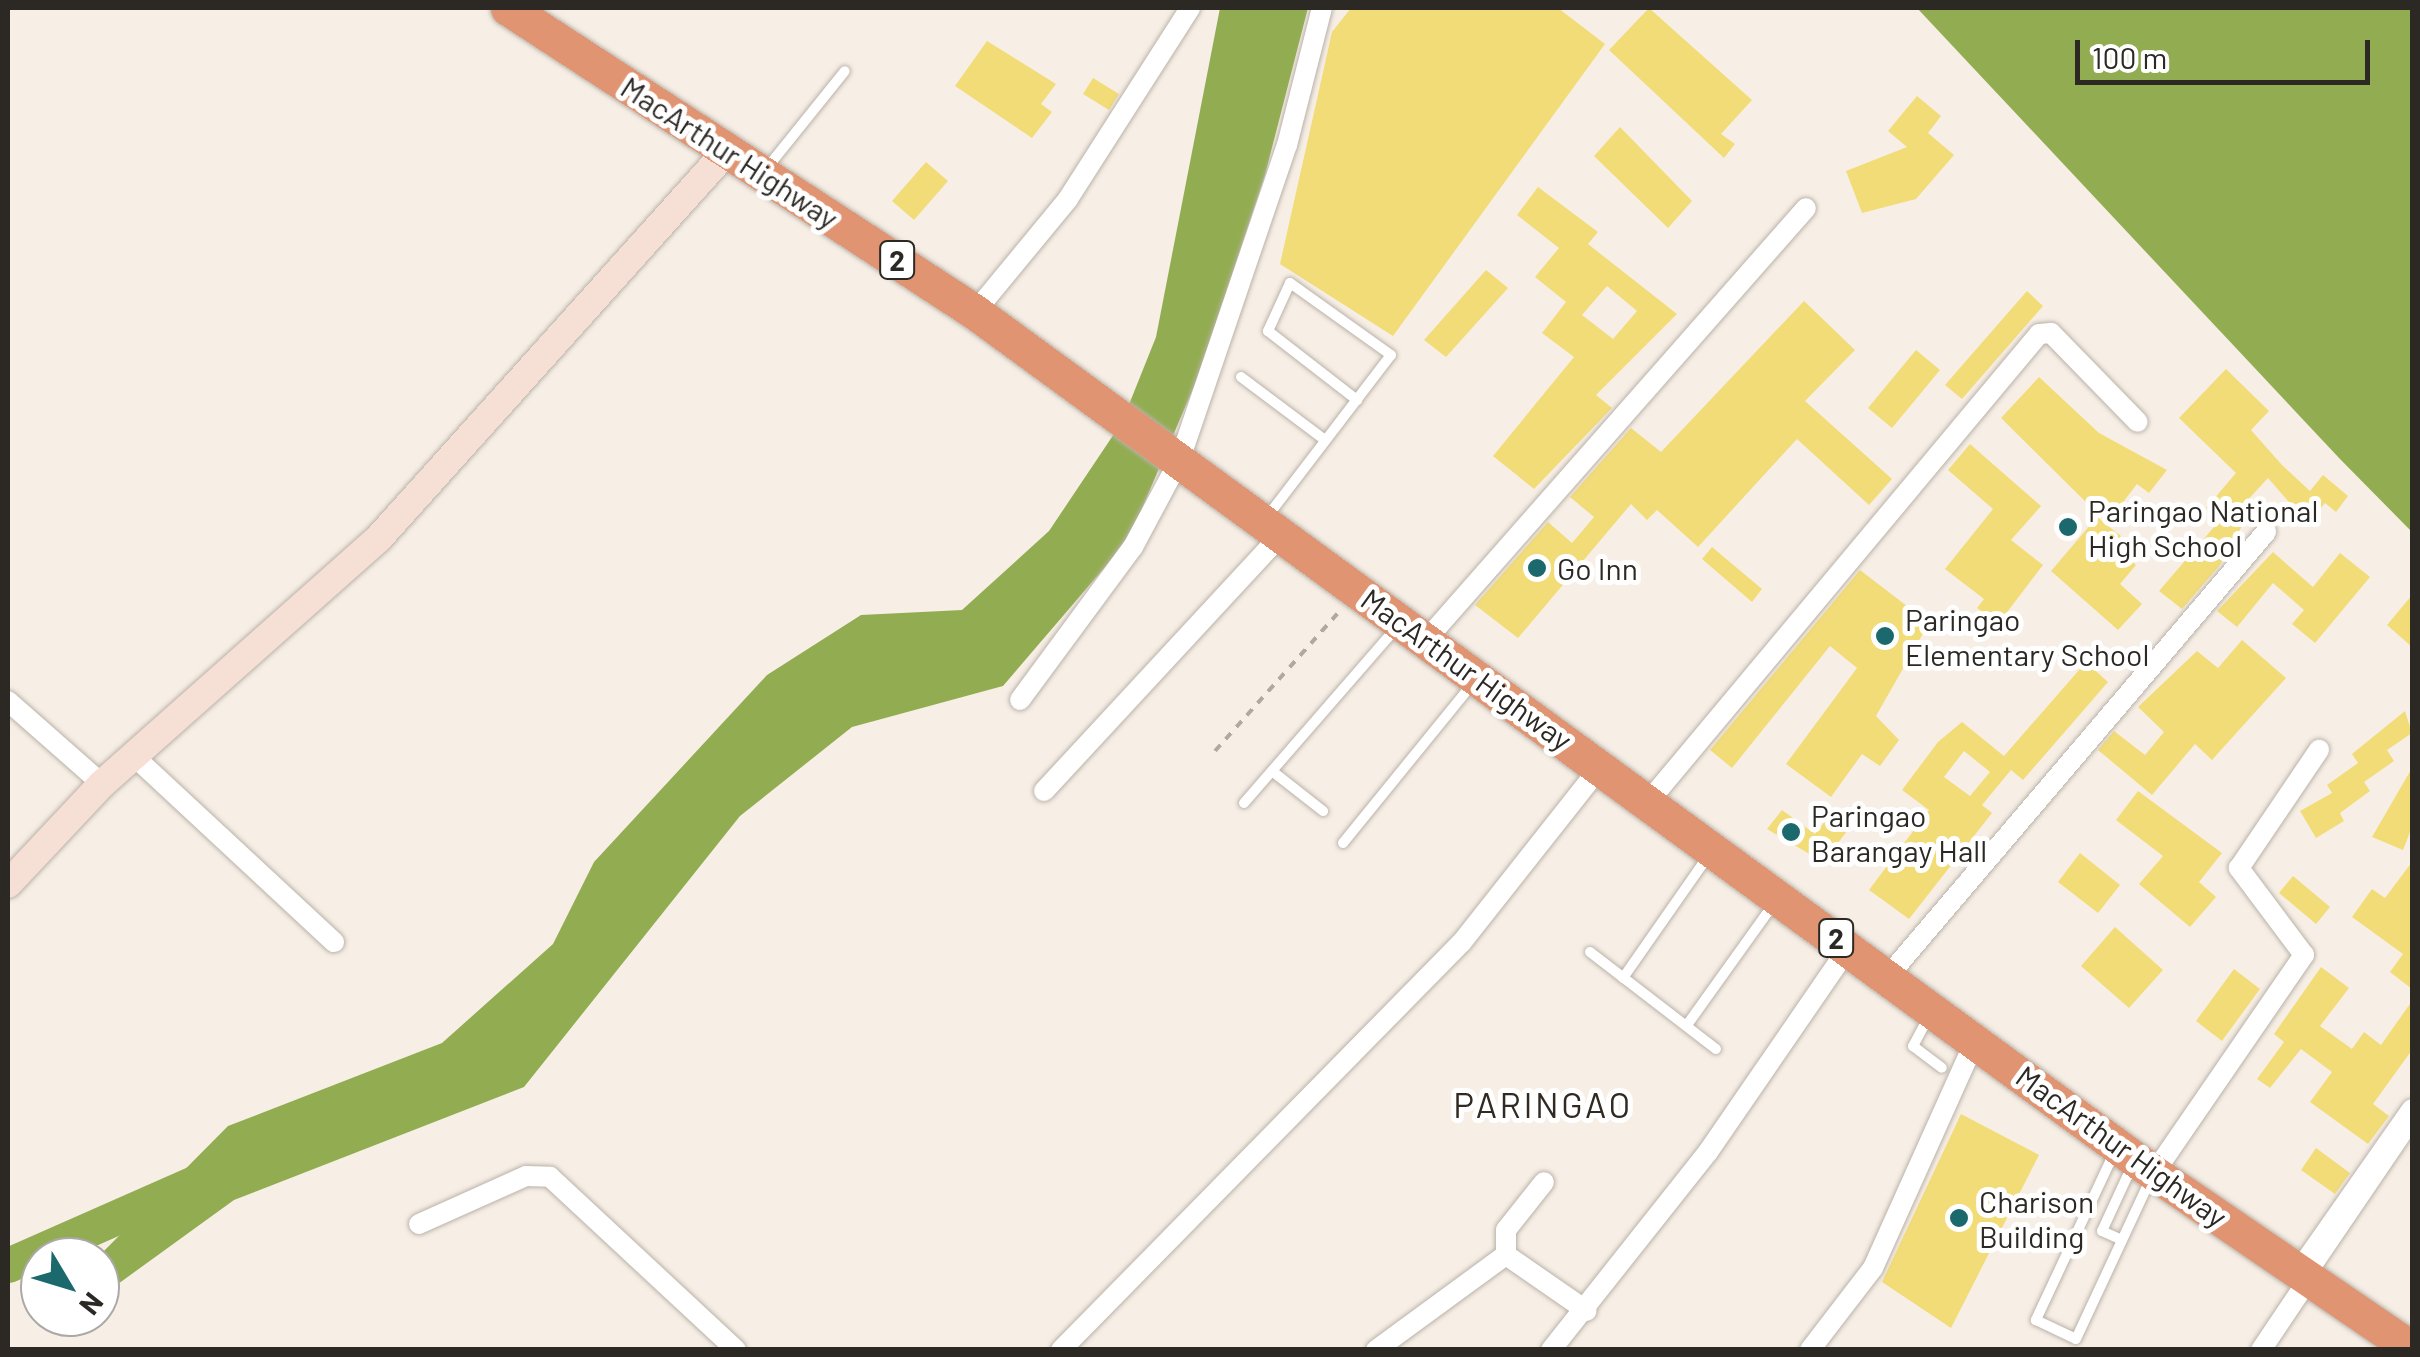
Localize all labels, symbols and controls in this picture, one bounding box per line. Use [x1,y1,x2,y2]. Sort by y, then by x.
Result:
scale bar [2080,20,2375,82]
text: 100 m [2092,39,2167,75]
street label: MacArthur Highway [615,68,845,236]
road number: 2 [877,237,917,283]
place label: Paringao National High School [2088,492,2318,562]
marker: Paringao National High School [2057,516,2079,538]
place label: Go Inn [1557,550,1638,586]
marker: Go Inn [1526,557,1548,579]
street label: MacArthur Highway [1355,581,1579,757]
place label: Paringao Elementary School [1905,601,2149,672]
marker: Paringao Elementary School [1874,625,1896,647]
place label: Paringao Barangay Hall [1811,797,1987,868]
marker: Paringao Barangay Hall [1780,821,1802,843]
road number: 2 [1816,915,1856,961]
street label: MacArthur Highway [2010,1058,2234,1234]
district label: PARINGAO [1453,1083,1633,1125]
place label: Charison Building [1979,1183,2094,1254]
marker: Charison Building [1948,1207,1970,1229]
north arrow [20,1237,120,1337]
text: N [73,1286,111,1322]

